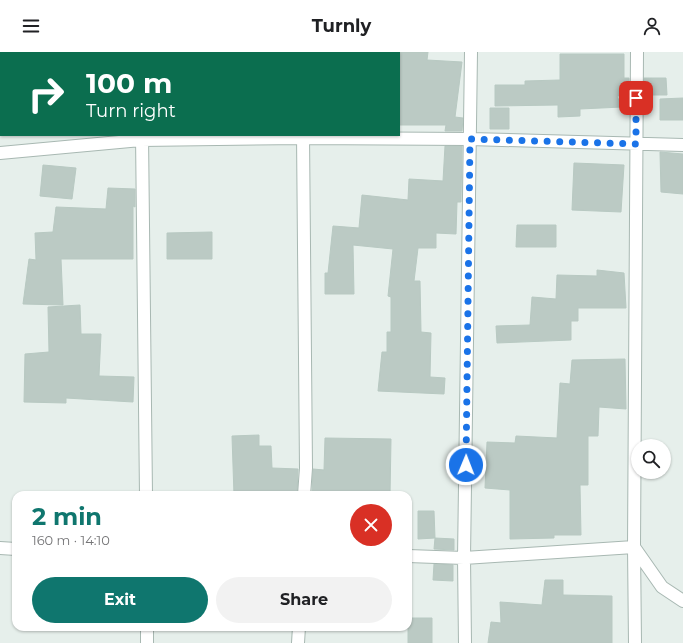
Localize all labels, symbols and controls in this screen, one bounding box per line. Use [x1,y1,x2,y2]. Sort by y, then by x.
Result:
icon: menu [20,15,42,37]
text: Turnly [312,15,371,37]
icon: person [641,15,663,37]
text: 100 m [86,66,172,100]
icon: right [20,68,72,120]
pin [619,81,653,115]
icon: arrive [625,87,647,109]
text: Turn right [86,100,176,122]
map controls [631,439,671,479]
button: search [631,439,671,479]
position arrow [445,444,487,486]
text: 2 min [32,502,102,531]
button: close [350,504,392,546]
text: 160 m · 14:10 [32,532,110,548]
button: Exit [32,577,208,623]
button: Share [216,577,392,623]

